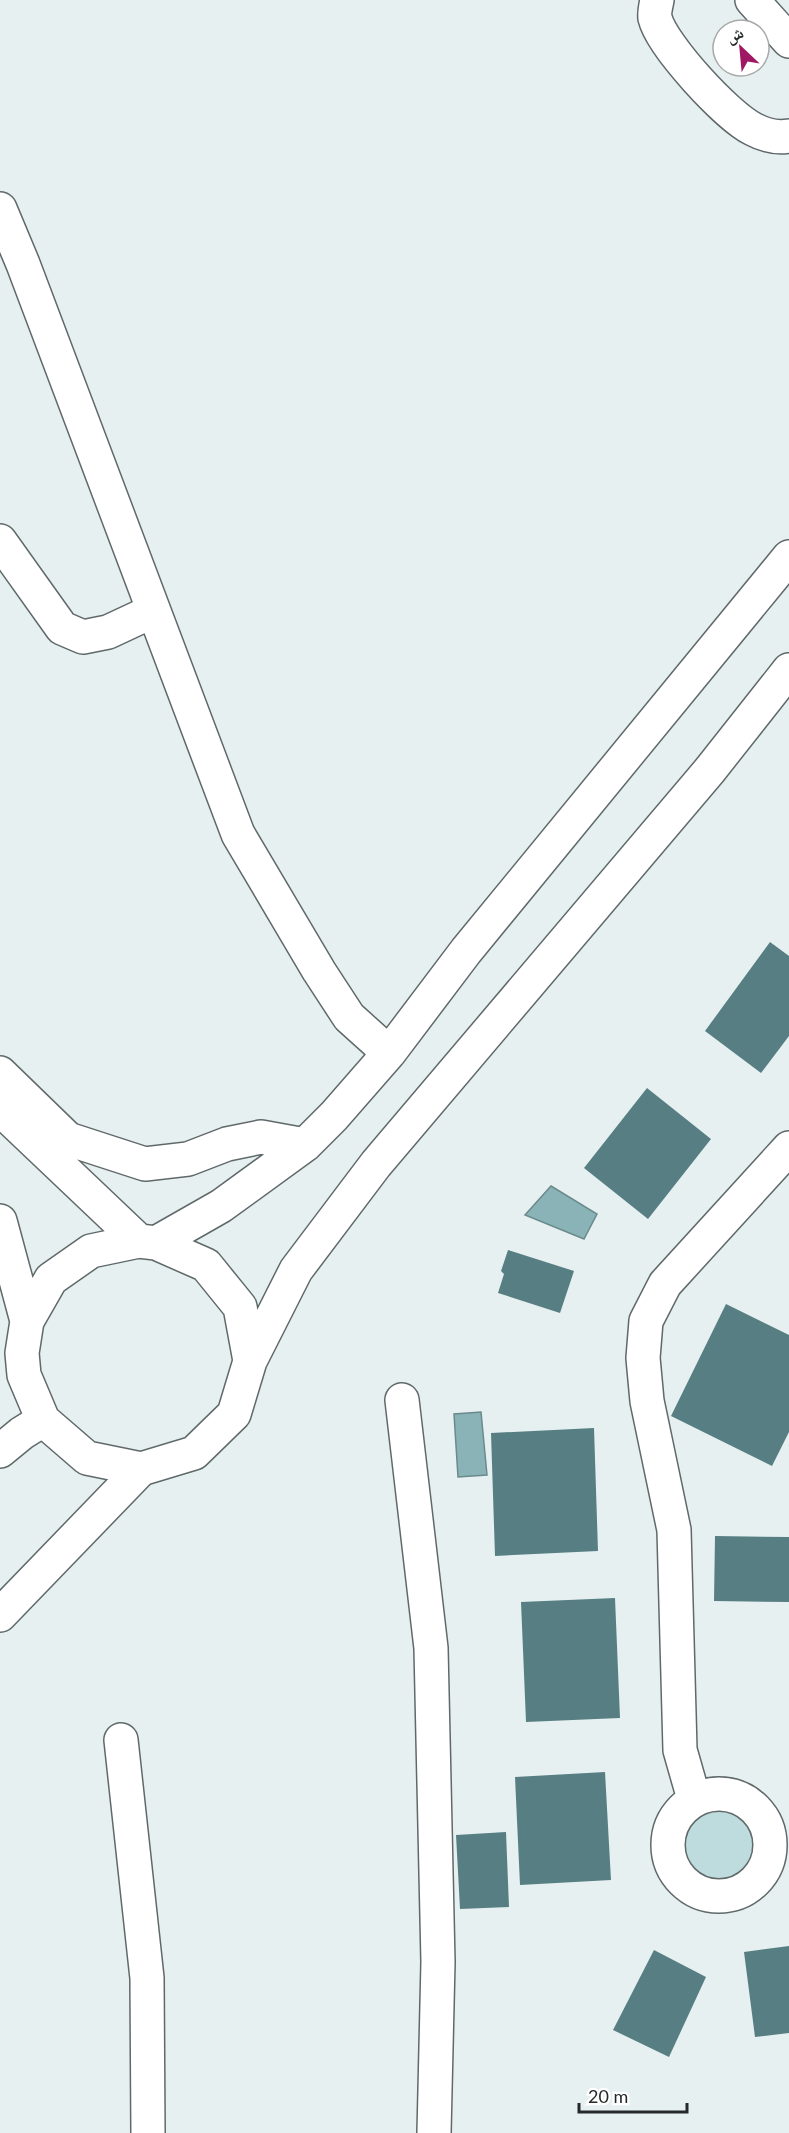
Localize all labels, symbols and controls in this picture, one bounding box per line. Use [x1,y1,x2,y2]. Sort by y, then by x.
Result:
north arrow [711,18,771,78]
text: ش [722,22,746,47]
scale bar [579,2076,687,2114]
text: 20 m [588,2085,628,2107]

